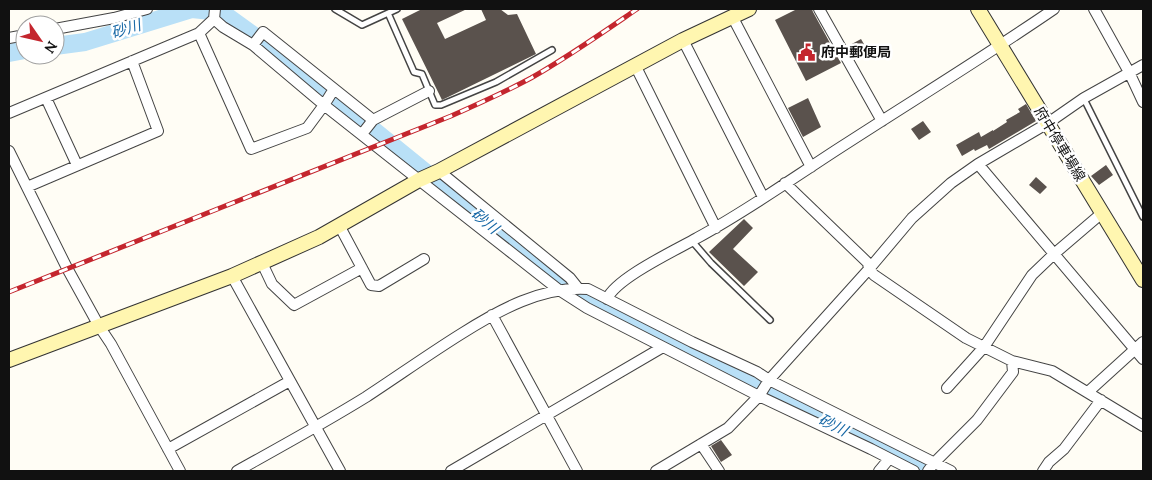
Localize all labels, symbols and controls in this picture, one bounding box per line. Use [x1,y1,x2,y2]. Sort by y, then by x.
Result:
water label: 砂川 [109,14,145,42]
north arrow [15,15,65,65]
text: N [40,38,61,57]
public building icon: 府中郵便局 [797,42,817,62]
place label: 府中郵便局 [821,43,891,61]
street label: 府中停車場線 [1031,103,1089,185]
water label: 砂川 [468,204,504,239]
water label: 砂川 [816,409,853,441]

